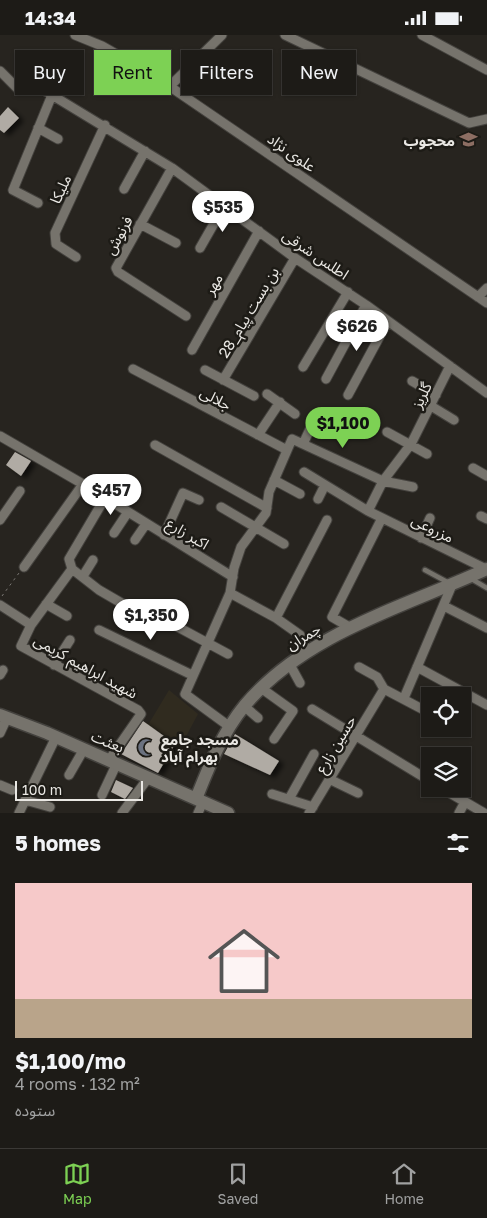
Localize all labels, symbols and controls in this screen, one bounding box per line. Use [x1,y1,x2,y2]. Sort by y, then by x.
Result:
text: 14:34 [25,6,76,29]
chip: Buy [15,50,84,95]
chip: Rent [94,50,171,95]
chip: Filters [181,50,272,95]
chip: New [282,50,356,95]
street label: علوی نژاد [264,129,320,176]
school or university icon: محجوب [459,130,479,150]
place label: محجوب [403,131,455,150]
street label: ملیکا [46,172,75,206]
pin: $535 [193,191,253,233]
text: $535 [203,197,243,217]
street label: فرنوش [100,212,137,258]
street label: اطلس شرقی [279,225,353,284]
street label: بن بست پیام_28 [214,263,285,362]
street label: مهر [199,270,227,299]
pin: $626 [327,309,387,352]
text: $626 [337,316,377,336]
street label: گلریز [407,378,436,412]
street label: جلالی [197,382,235,415]
pin: $1,100 [302,407,384,449]
text: $1,100 [316,413,370,433]
pin: $457 [81,473,141,516]
text: $457 [91,480,131,500]
street label: مزروعی [409,510,457,547]
street label: اکبر زارع [161,513,213,556]
pin: $1,350 [110,599,192,641]
text: $1,350 [124,605,178,625]
street label: چمران [283,619,325,655]
street label: شهید ابراهیم کریمی [30,630,141,705]
map controls [421,687,471,797]
button: locate [421,687,471,737]
street label: حسین زارع [311,712,363,778]
street label: بعثت [89,726,127,756]
place label: مسجد جامع بهرام آباد [161,730,239,768]
mosque icon: مسجد جامع بهرام آباد [137,738,157,758]
button: layers [421,747,471,797]
scale bar [15,778,142,801]
text: 100 m [22,781,62,798]
icon: filters [444,829,472,857]
text: 5 homes [15,830,101,856]
icon: home [199,916,289,1006]
text: $1,100/mo [15,1048,126,1074]
text: 4 rooms · 132 m² [15,1074,140,1094]
text: ستوده [15,1100,55,1120]
tab: Map [63,1160,92,1207]
tab: Saved [218,1160,258,1207]
tab: Home [384,1160,424,1207]

